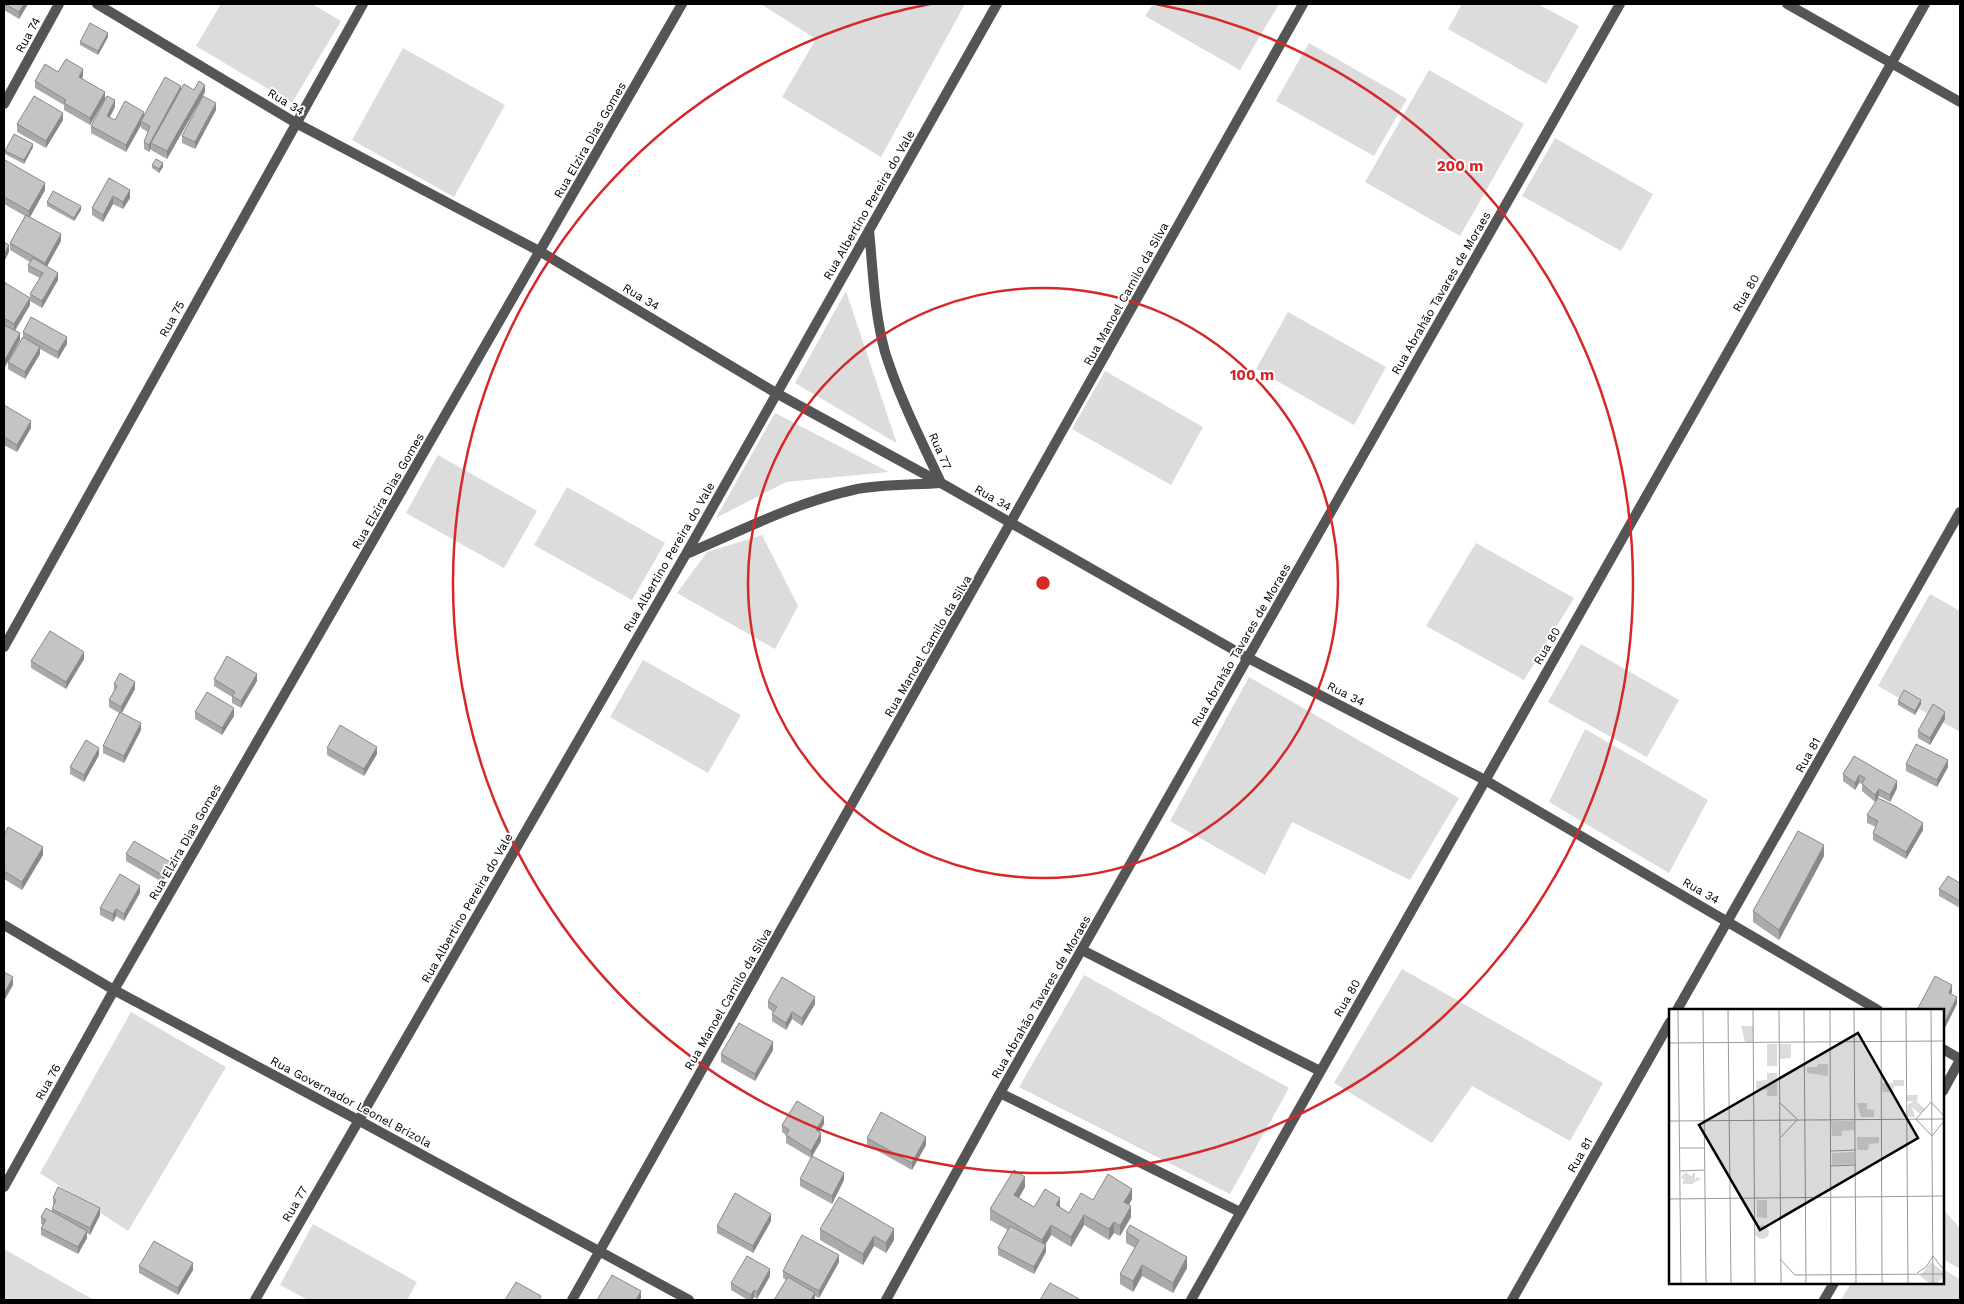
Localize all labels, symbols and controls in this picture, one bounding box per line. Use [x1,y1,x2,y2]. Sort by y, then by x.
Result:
street label: Rua 74 [13,15,43,55]
street label: Rua Elzira Dias Gomes [551,79,629,201]
street label: Rua 34 [265,86,307,118]
street label: Rua Albertino Pereira do Vale [820,128,918,282]
text: 200 m [1437,157,1483,175]
street label: Rua Abrahão Tavares de Moraes [1389,209,1493,377]
street label: Rua Manoel Camilo da Silva [1081,220,1171,368]
street label: Rua 80 [1730,272,1762,314]
street label: Rua 34 [620,281,662,313]
street label: Rua 75 [156,299,188,339]
text: 100 m [1230,366,1274,384]
street label: Rua Elzira Dias Gomes [349,430,427,552]
street label: Rua 77 [926,430,954,472]
street label: Rua Albertino Pereira do Vale [620,480,718,634]
street label: Rua 34 [972,482,1014,514]
street label: Rua Abrahão Tavares de Moraes [1189,561,1293,729]
street label: Rua Manoel Camilo da Silva [882,572,975,719]
centre of rings [1034,574,1052,592]
street label: Rua 80 [1531,625,1563,667]
street label: Rua 34 [1325,679,1367,709]
street label: Rua 81 [1792,735,1824,775]
street label: Rua Elzira Dias Gomes [146,781,224,903]
street label: Rua Albertino Pereira do Vale [418,831,516,985]
street label: Rua 34 [1680,875,1722,907]
street label: Rua Abrahão Tavares de Moraes [989,913,1093,1081]
street label: Rua Manoel Camilo da Silva [682,925,775,1072]
street label: Rua 80 [1331,977,1363,1019]
inset map [1669,1009,1944,1284]
street label: Rua Governador Leonel Brizola [268,1054,434,1151]
street label: Rua 76 [32,1061,64,1103]
street label: Rua 81 [1564,1135,1596,1175]
street label: Rua 77 [279,1183,311,1224]

